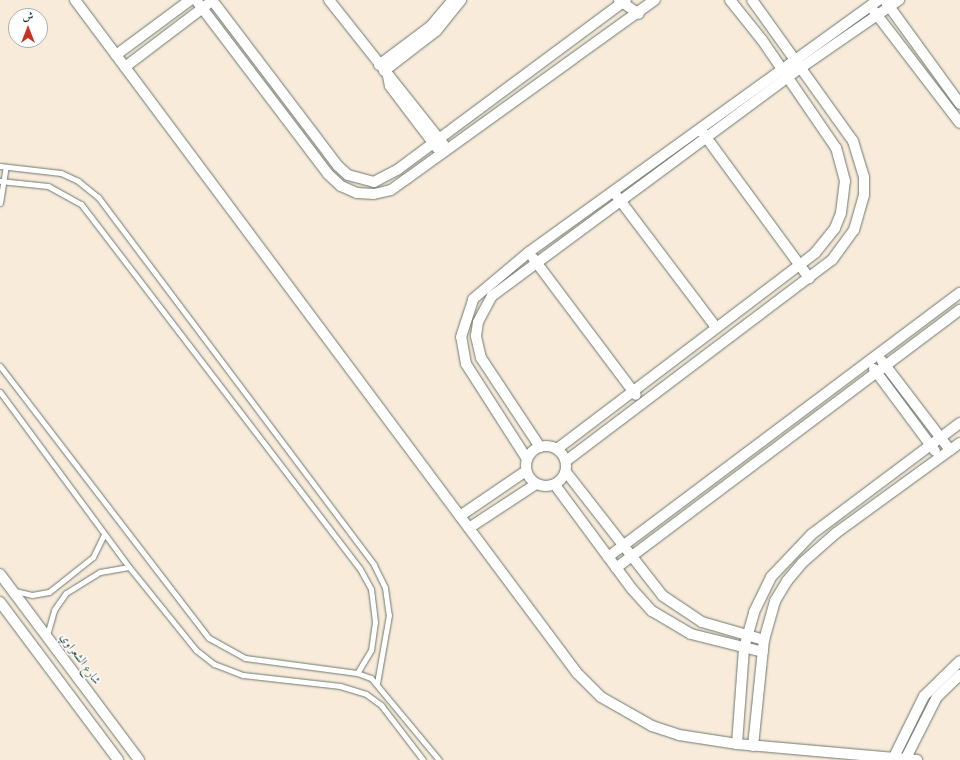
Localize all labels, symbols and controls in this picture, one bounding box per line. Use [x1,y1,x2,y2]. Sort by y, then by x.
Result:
north arrow [8,8,48,48]
text: ش [23,10,33,23]
street label: شارع الشعراوي [57,630,103,688]

